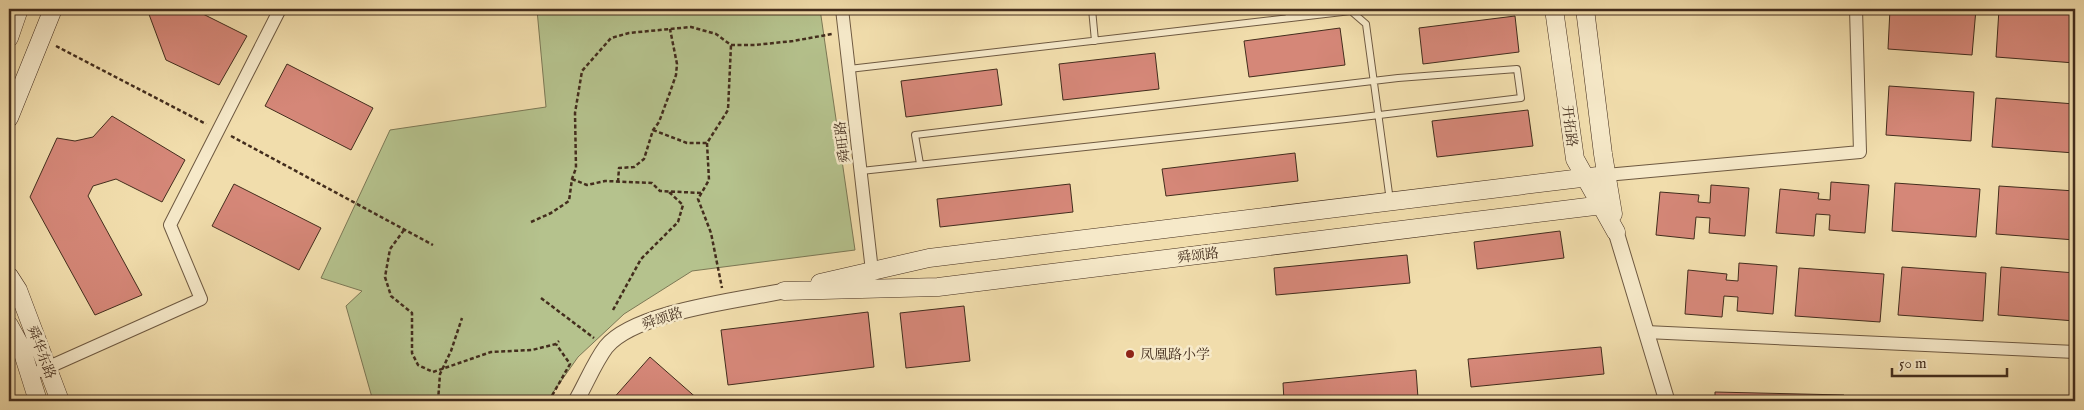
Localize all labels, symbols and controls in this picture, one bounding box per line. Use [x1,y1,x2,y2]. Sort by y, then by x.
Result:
street label: 开拓路 [1558,104,1580,148]
street label: 舜旺路 [832,120,854,164]
street label: 舜颂路 [1176,245,1220,267]
street label: 舜颂路 [640,304,685,334]
street label: 舜华东路 [23,323,60,382]
scale bar [1892,345,2006,377]
place label: 凤凰路小学 [1140,346,1210,364]
marker: 凤凰路小学 [1124,348,1136,360]
text: 50 m [1899,354,1927,373]

